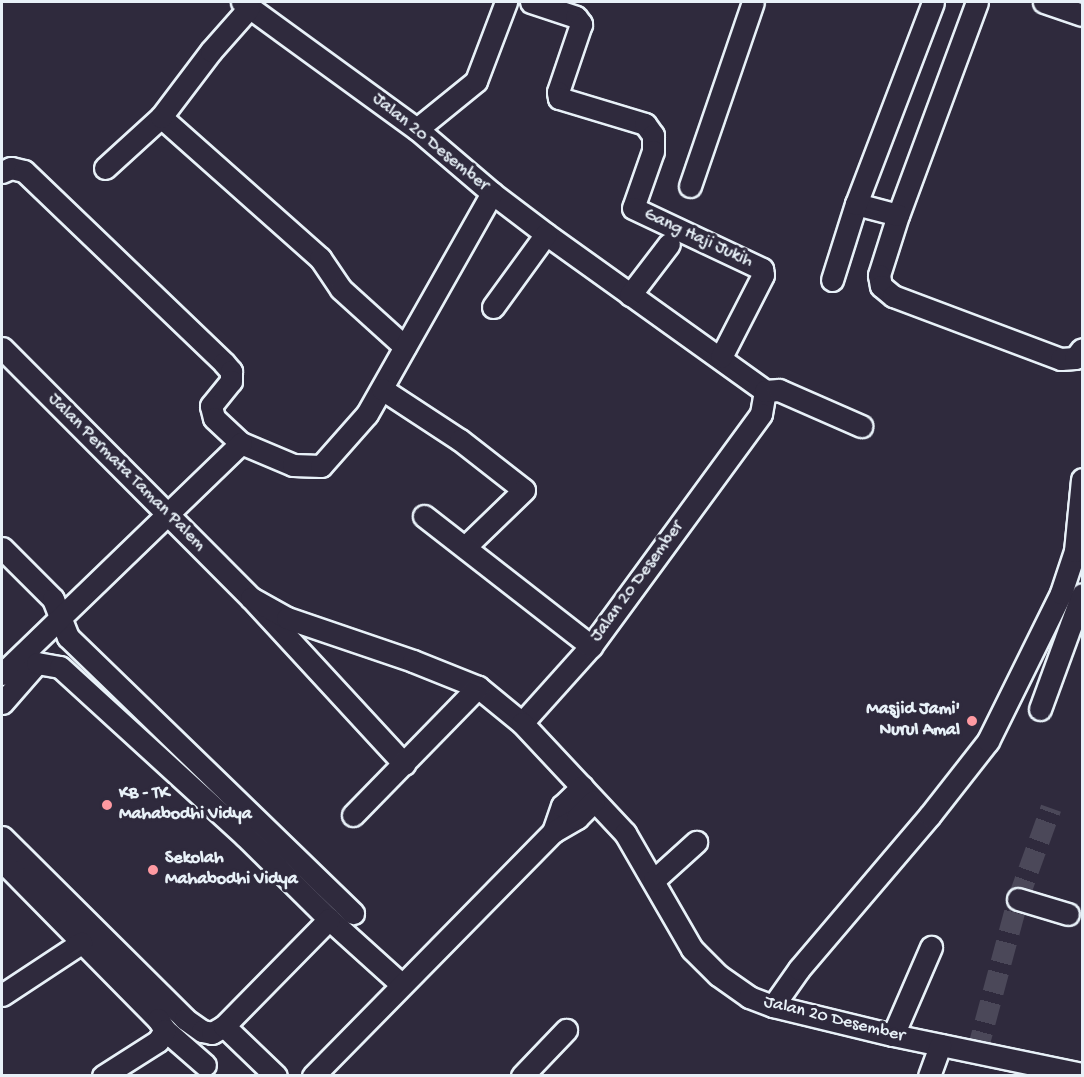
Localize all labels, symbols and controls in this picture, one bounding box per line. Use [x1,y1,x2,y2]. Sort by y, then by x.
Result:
street label: Jalan 20 Desember [367,89,493,197]
street label: Gang Haji Jukih [640,204,756,274]
street label: Jalan Permata Taman Palem [42,389,210,557]
street label: Jalan 20 Desember [587,517,689,647]
place label: Masjid Jami' Nurul Amal [866,700,960,742]
marker: Masjid Jami' Nurul Amal [965,714,979,728]
place label: KB - TK Mahabodhi Vidya [119,784,252,826]
marker: KB - TK Mahabodhi Vidya [100,798,114,812]
place label: Sekolah Mahabodhi Vidya [165,849,298,892]
marker: Sekolah Mahabodhi Vidya [146,863,160,877]
street label: Jalan 20 Desember [761,992,907,1048]

